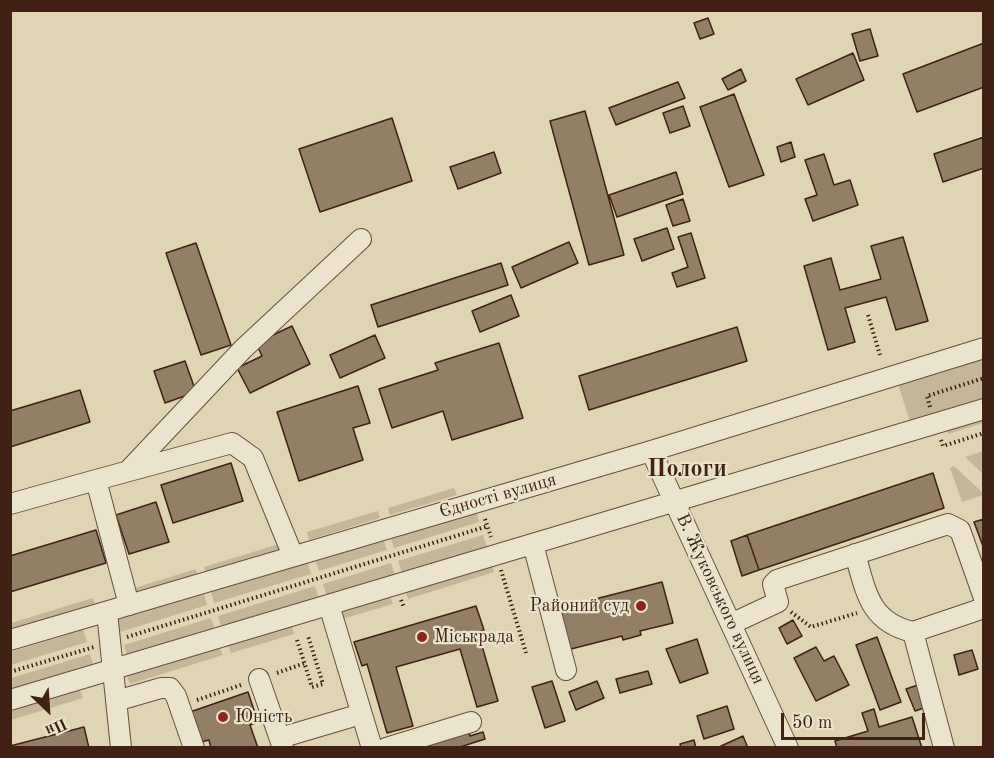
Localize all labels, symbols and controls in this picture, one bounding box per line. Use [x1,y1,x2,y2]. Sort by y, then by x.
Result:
district label: Пологи [647,456,727,484]
street label: Єдності вулиця [437,469,559,523]
street label: В. Жуковського вулиця [671,510,769,688]
place label: Районий суд [530,595,629,617]
marker: Районий суд [634,599,648,613]
place label: Міськрада [434,626,514,648]
marker: Міськрада [415,630,429,644]
north arrow [18,680,78,740]
scale bar [784,701,928,739]
place label: Юність [235,706,292,728]
marker: Юність [216,710,230,724]
text: Пн [42,714,69,738]
text: 50 m [792,714,832,732]

